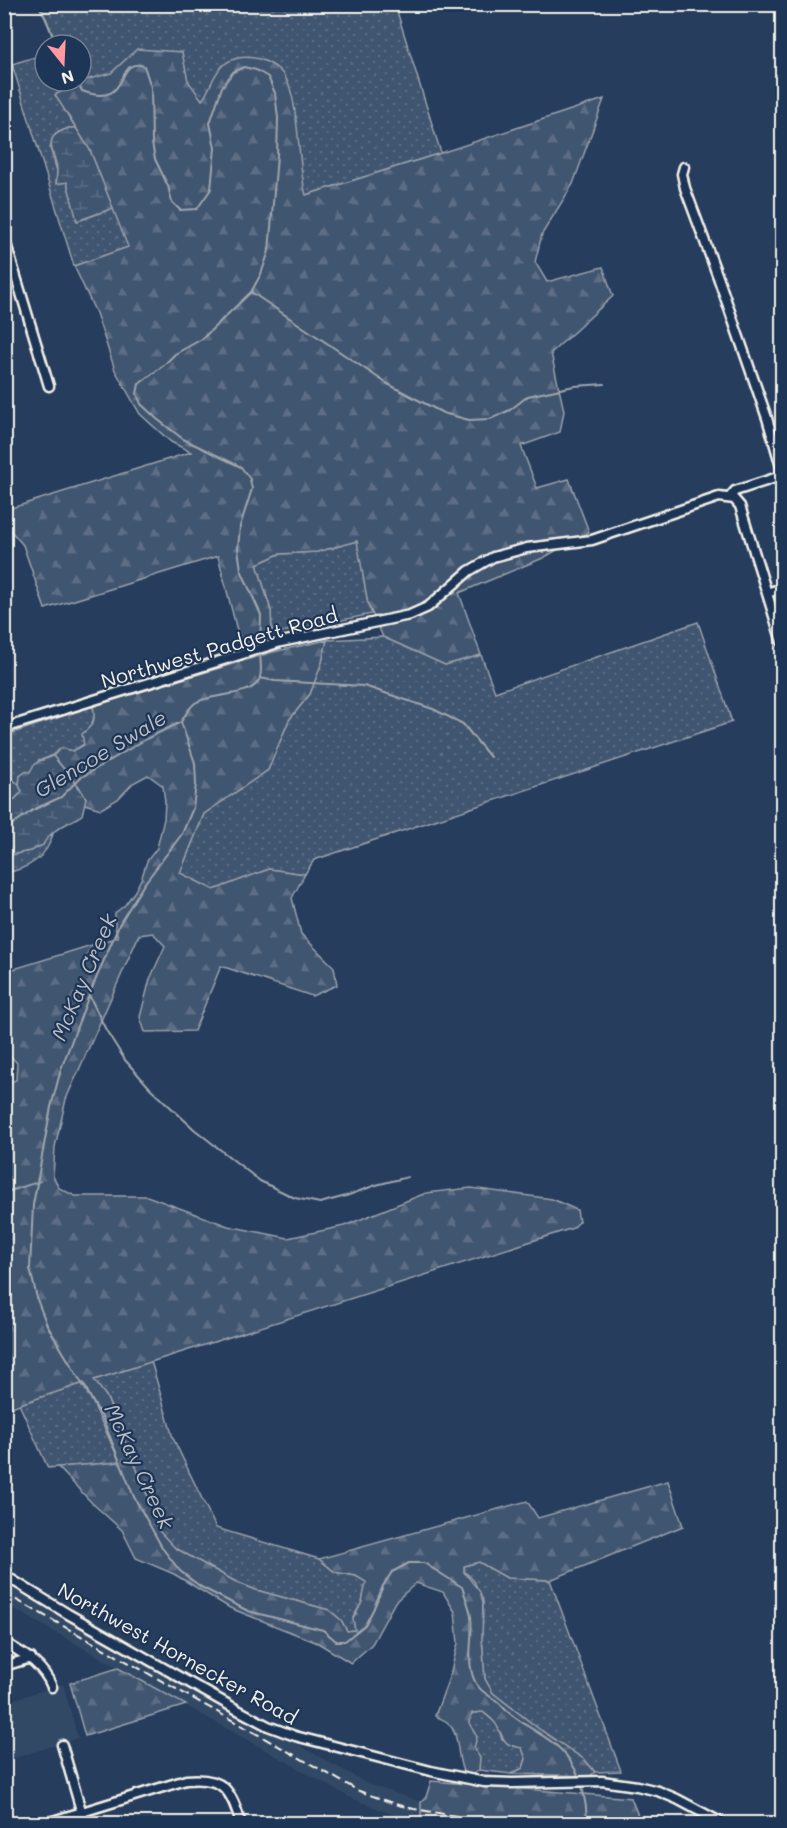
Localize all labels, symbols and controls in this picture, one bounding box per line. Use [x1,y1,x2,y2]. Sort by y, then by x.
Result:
north arrow [33,33,93,93]
text: N [59,66,77,90]
street label: Northwest Padgett Road [98,601,340,693]
water label: Glencoe Swale [29,703,171,803]
water label: McKay Creek [44,909,122,1045]
water label: McKay Creek [99,1399,181,1534]
street label: Northwest Hornecker Road [54,1576,302,1730]

